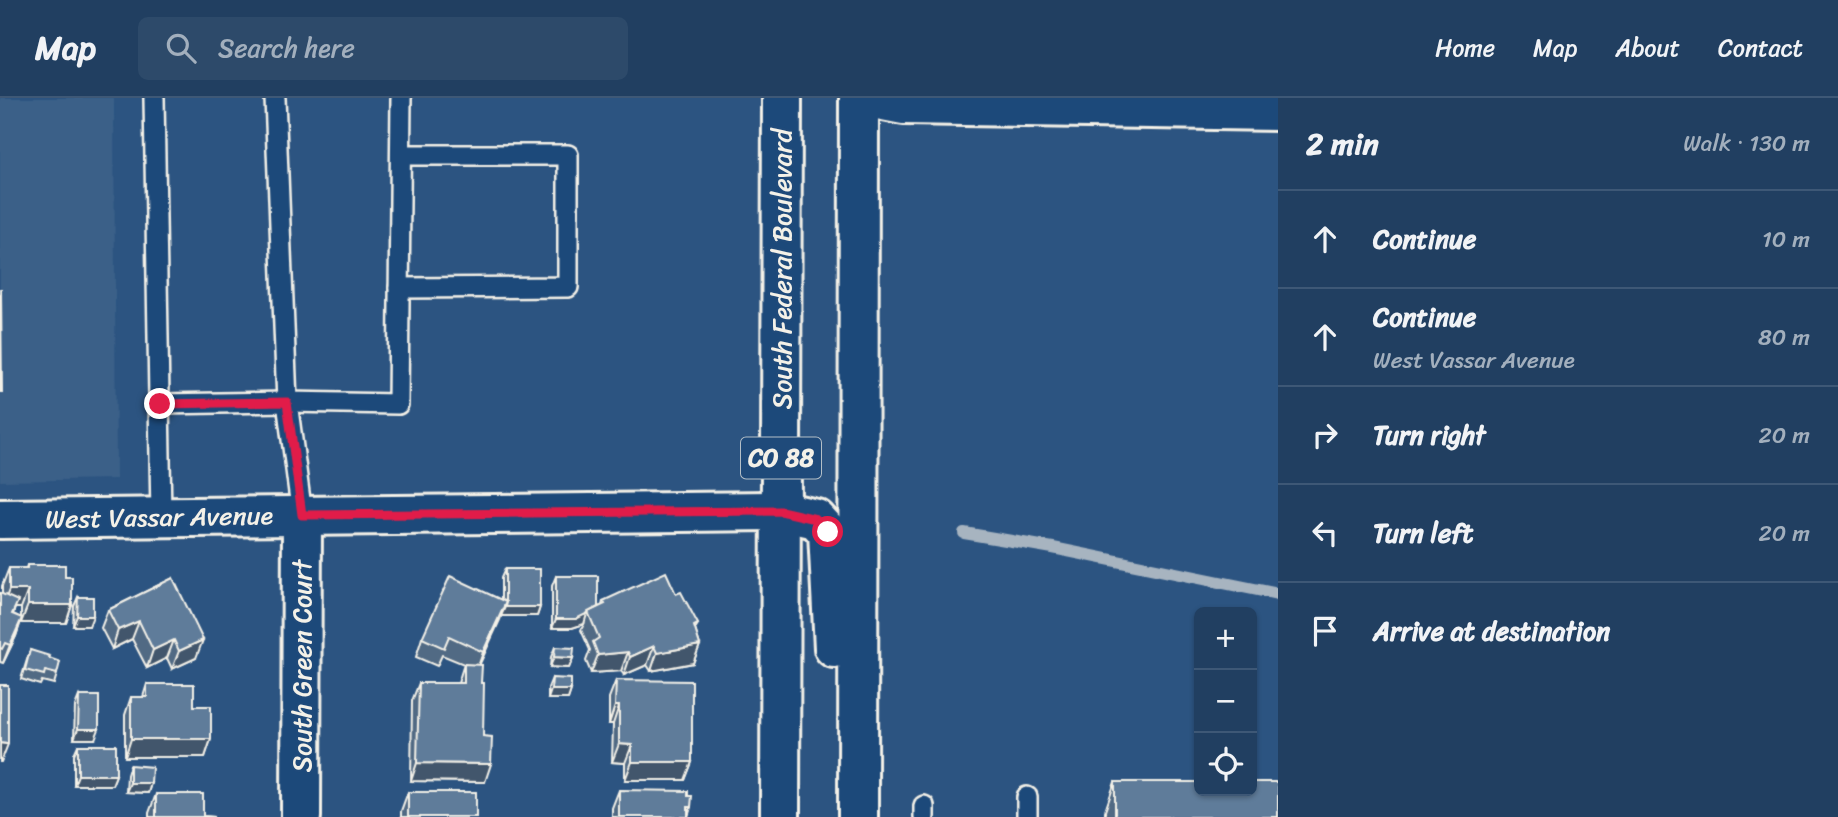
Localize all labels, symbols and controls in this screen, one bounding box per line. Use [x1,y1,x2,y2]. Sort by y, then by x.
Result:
search box [138,17,628,80]
text: Map [35,19,96,77]
text: Search here [218,25,355,71]
text: Home [1435,27,1495,69]
text: Map [1533,27,1577,69]
text: About [1615,27,1680,69]
text: Contact [1718,27,1803,69]
icon: search [162,29,200,67]
text: 2 min [1306,117,1379,171]
text: Walk · 130 m [1683,123,1810,164]
street label: South Federal Boulevard [759,127,805,409]
text: Continue [1373,216,1476,262]
text: 10 m [1762,219,1810,260]
icon: ahead [1306,220,1344,258]
text: Continue [1373,294,1476,340]
text: 80 m [1758,317,1810,358]
icon: ahead [1306,318,1344,356]
text: West Vassar Avenue [1373,340,1575,381]
route end [144,388,175,419]
text: Turn right [1373,412,1486,458]
text: 20 m [1759,415,1810,456]
icon: right [1306,416,1344,454]
road number: CO 88 [741,438,821,478]
street label: West Vassar Avenue [45,492,274,542]
text: Turn left [1373,510,1473,556]
text: 20 m [1759,513,1810,554]
icon: left [1306,514,1344,552]
route start [812,516,843,547]
street label: South Green Court [279,558,325,772]
map controls [1194,607,1257,796]
button: + [1194,607,1257,670]
text: Arrive at destination [1373,608,1610,654]
icon: arrive [1306,612,1344,650]
button: − [1194,670,1257,733]
button: locate [1194,733,1257,796]

